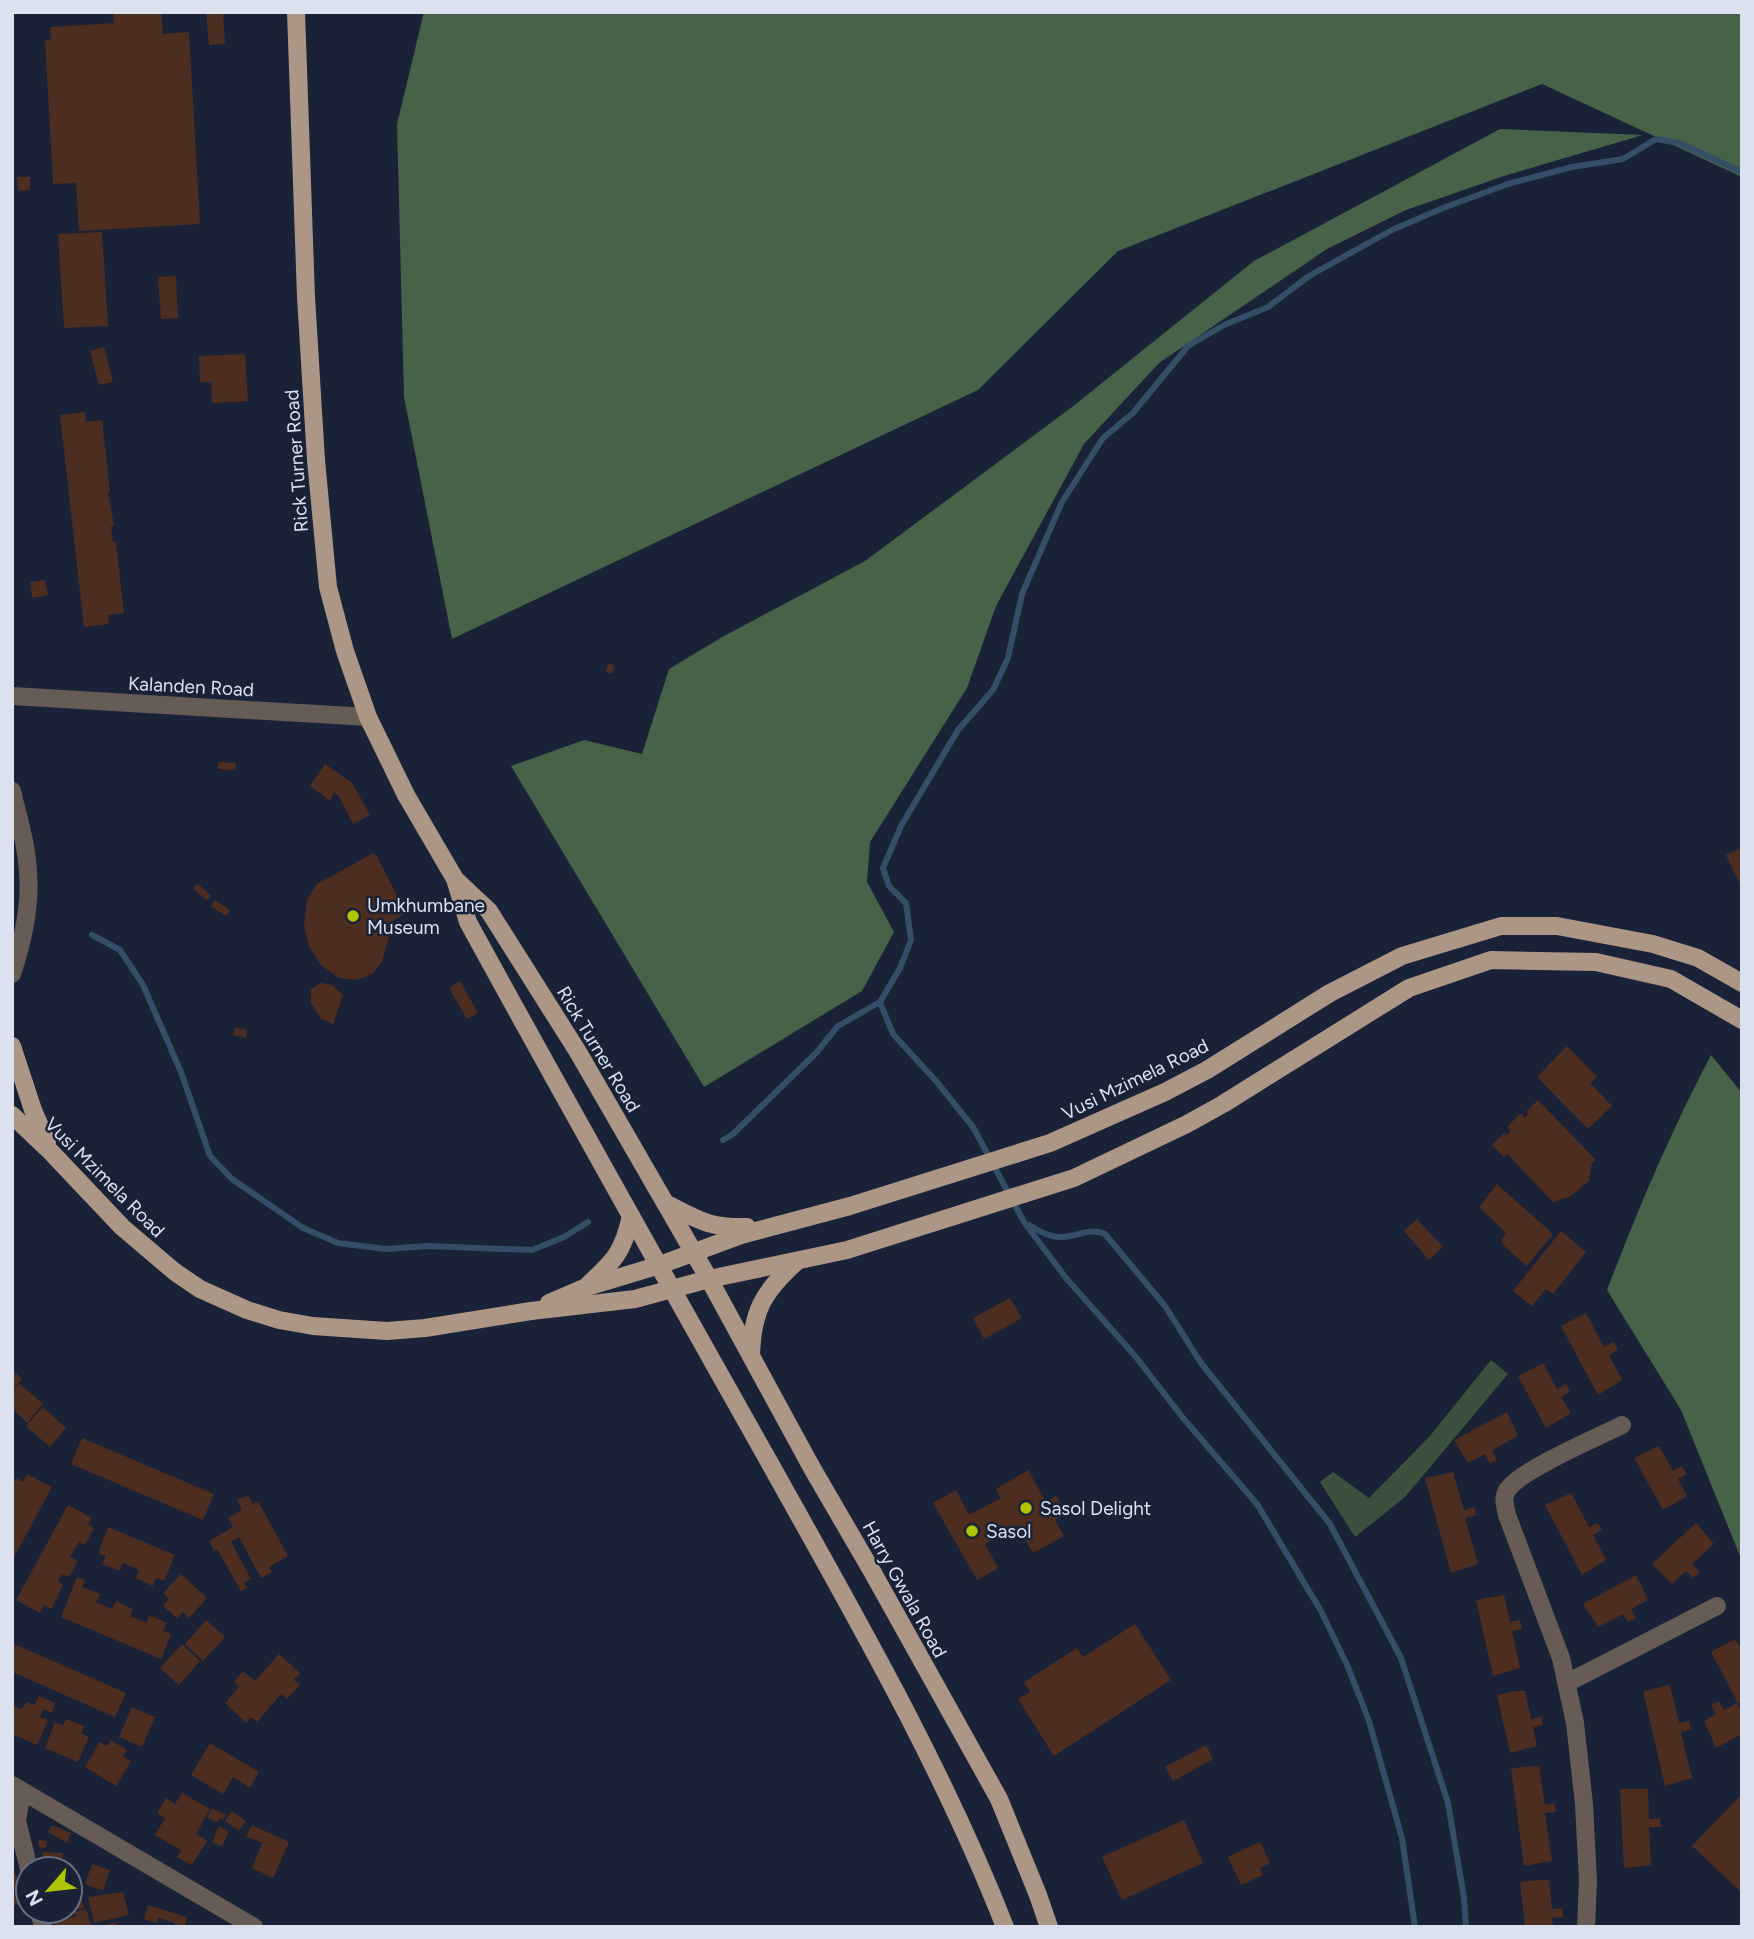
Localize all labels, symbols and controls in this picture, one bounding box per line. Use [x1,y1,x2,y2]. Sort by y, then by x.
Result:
street label: Rick Turner Road [280,389,313,533]
street label: Kalanden Road [127,672,255,701]
place label: Umkhumbane Museum [367,894,485,939]
marker: Umkhumbane Museum [345,908,361,924]
street label: Rick Turner Road [552,982,645,1116]
street label: Vusi Mzimela Road [1058,1034,1212,1125]
street label: Vusi Mzimela Road [40,1113,169,1242]
place label: Sasol Delight [1040,1497,1151,1520]
marker: Sasol Delight [1018,1500,1034,1516]
street label: Harry Gwala Road [858,1517,952,1662]
place label: Sasol [986,1520,1031,1543]
marker: Sasol [964,1523,980,1539]
north arrow [14,1855,84,1925]
text: N [21,1886,48,1910]

